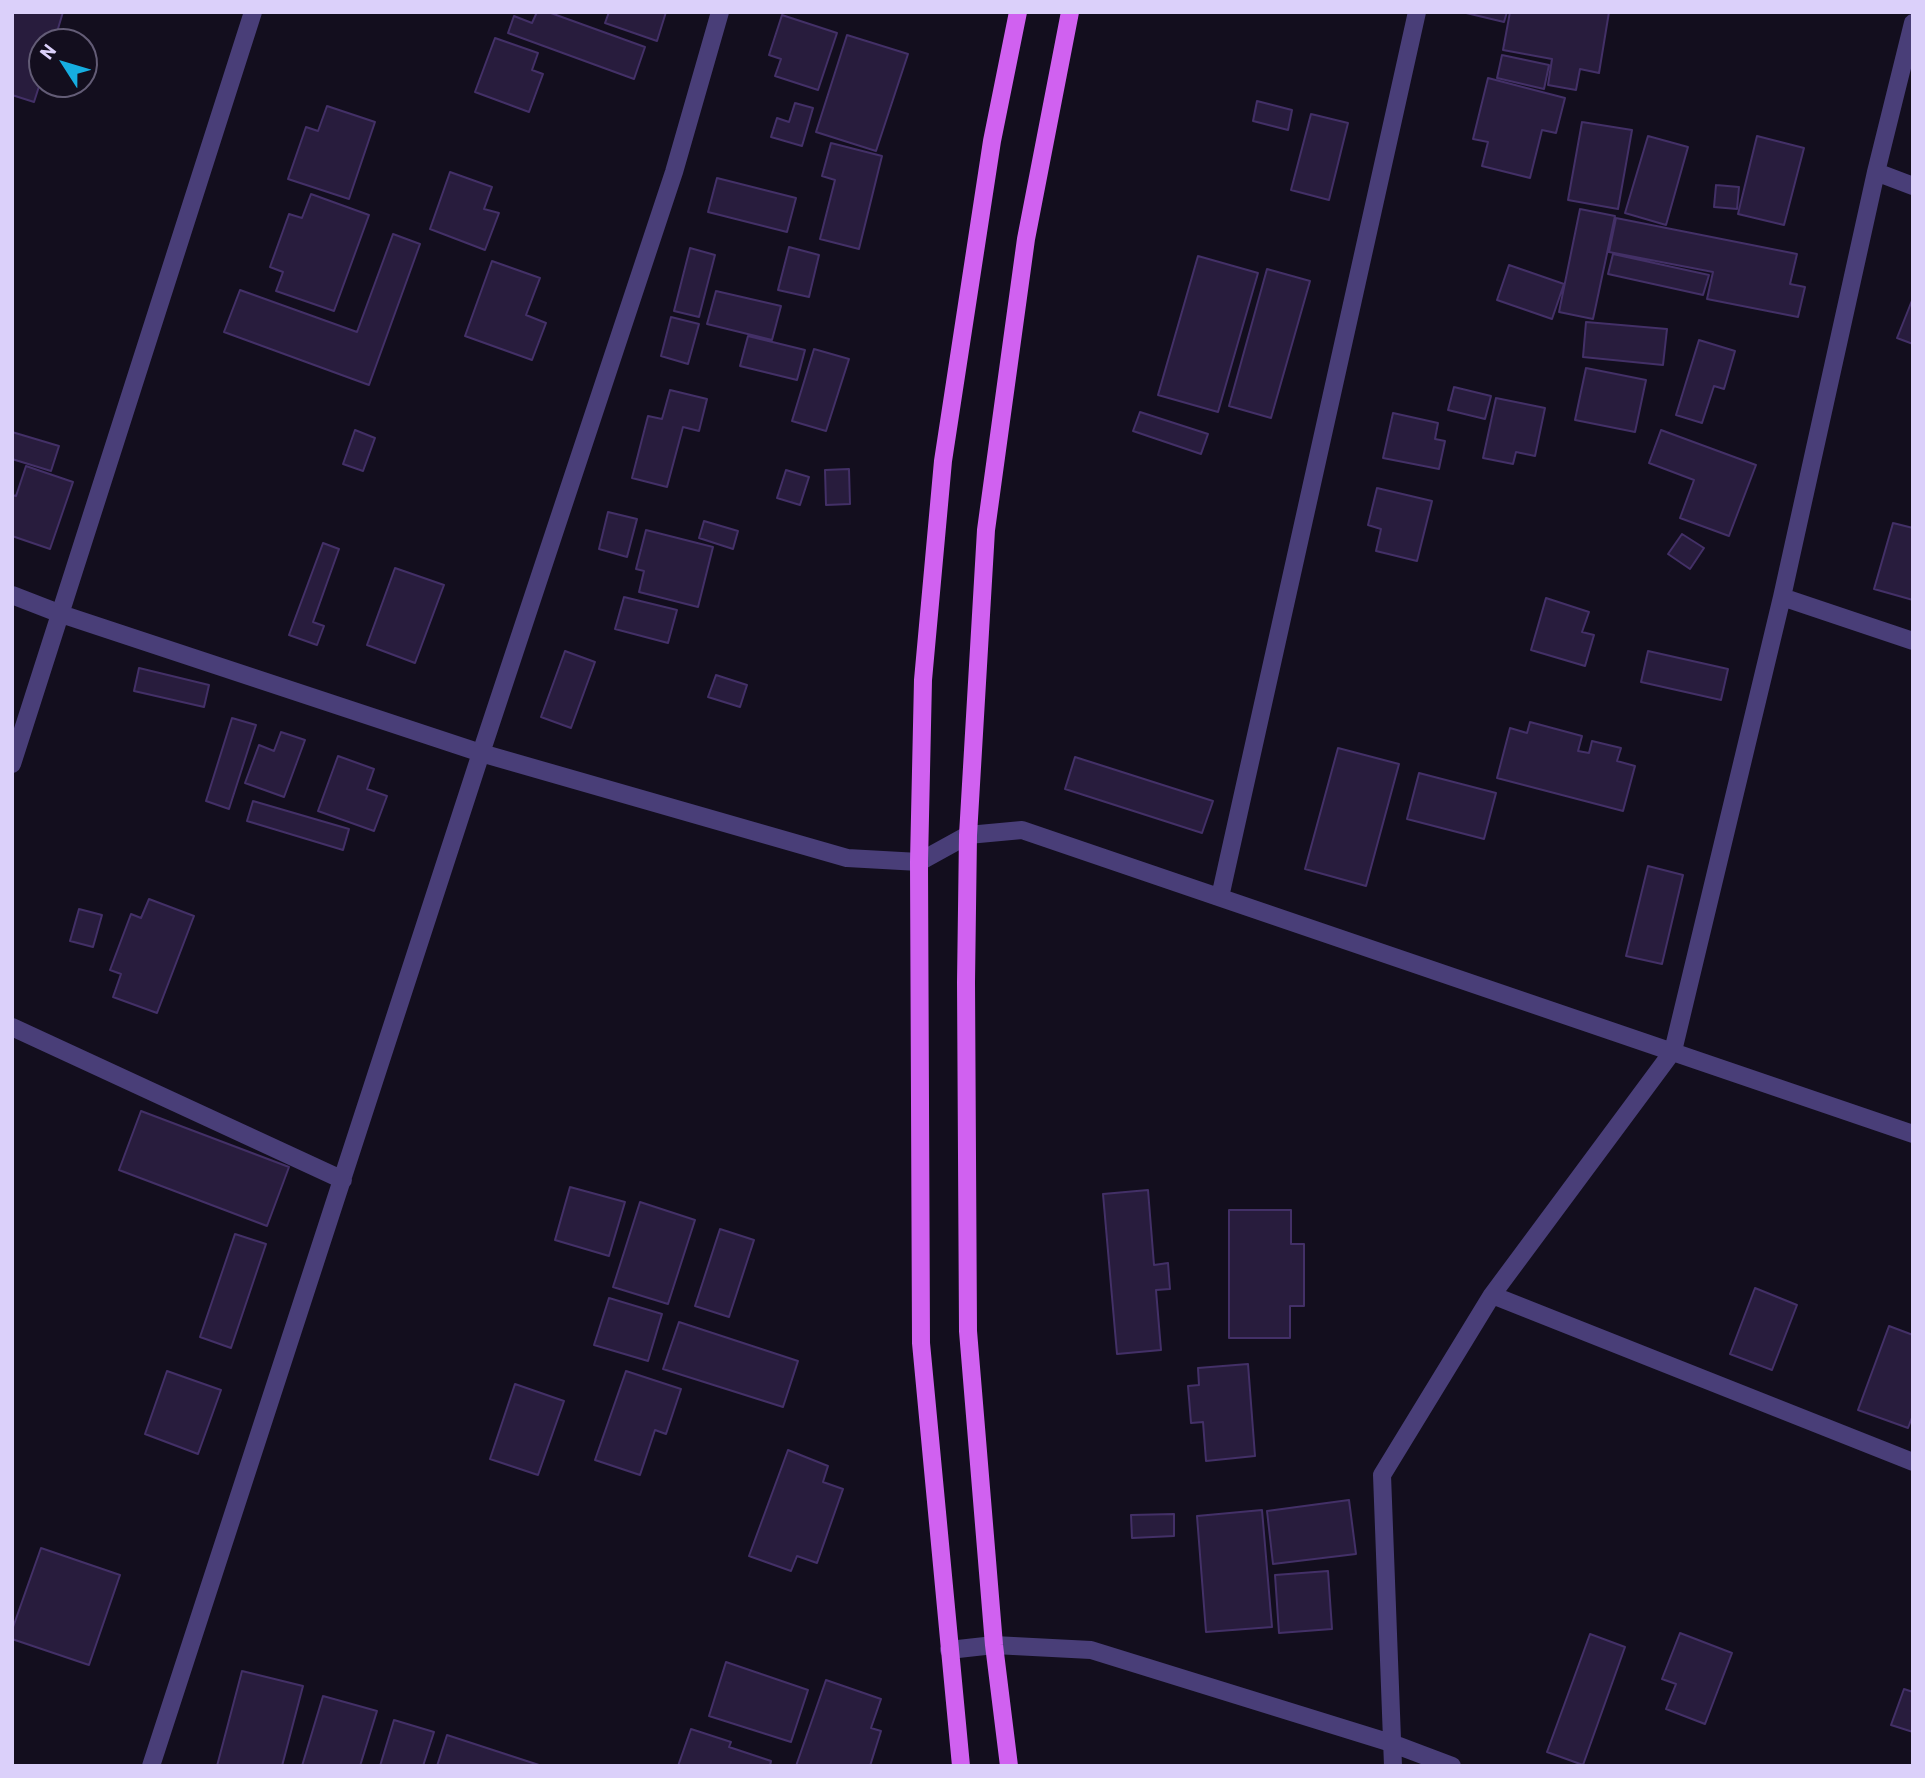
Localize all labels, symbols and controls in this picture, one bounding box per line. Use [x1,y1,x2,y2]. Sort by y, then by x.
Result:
north arrow [28,28,98,98]
text: N [34,39,60,63]

